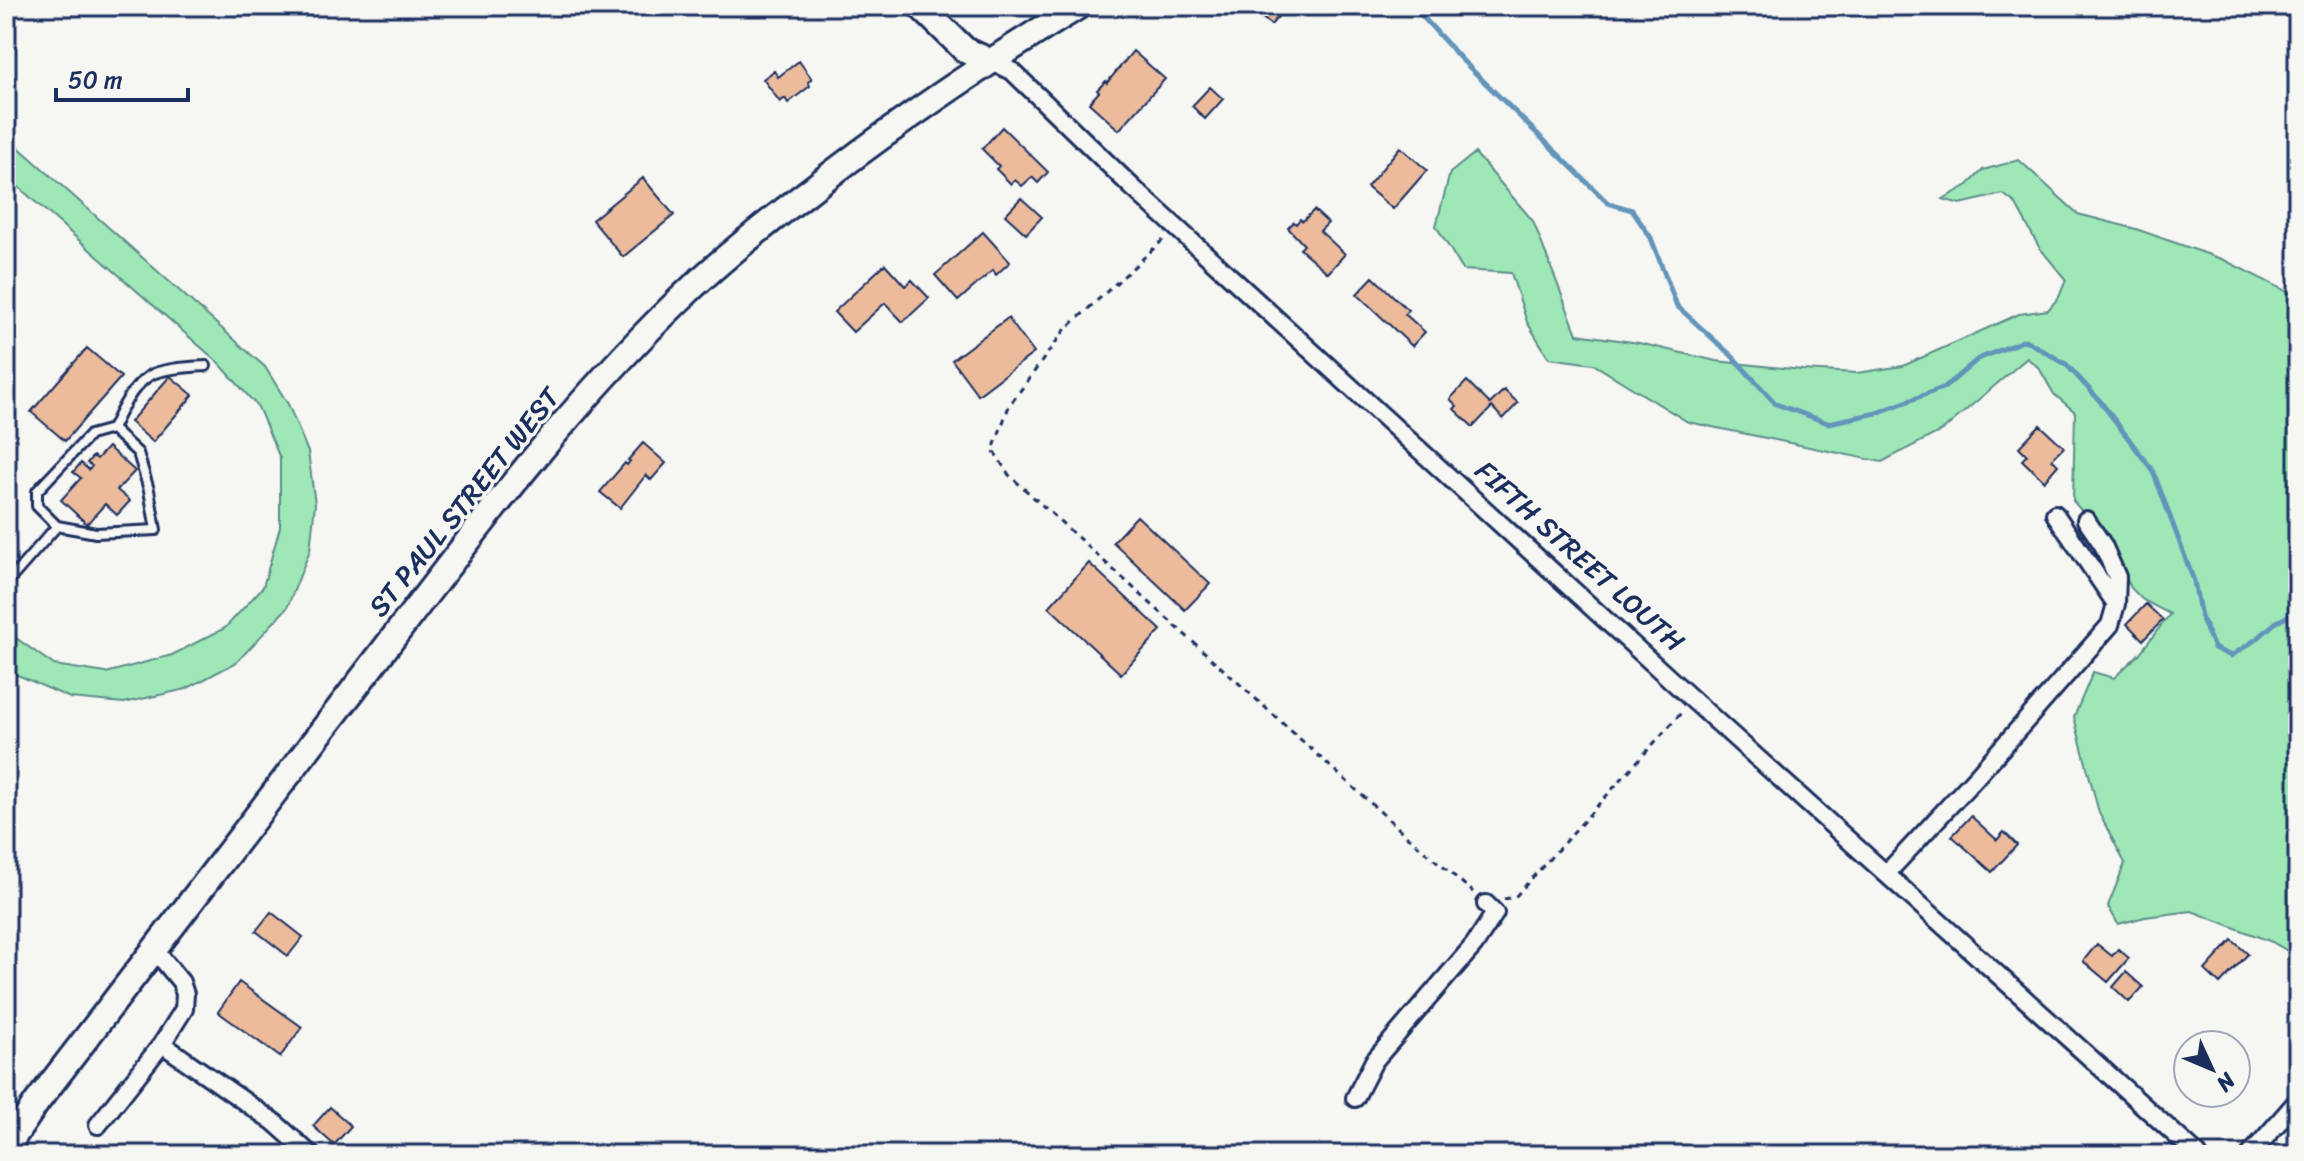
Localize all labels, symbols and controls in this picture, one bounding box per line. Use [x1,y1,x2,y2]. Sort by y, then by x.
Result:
scale bar [56,52,188,102]
text: 50 m [68,59,123,101]
street label: ST PAUL STREET WEST [355,374,574,628]
street label: FIFTH STREET LOUTH [1464,448,1697,664]
north arrow [2172,1029,2252,1109]
text: N [2206,1063,2246,1102]

